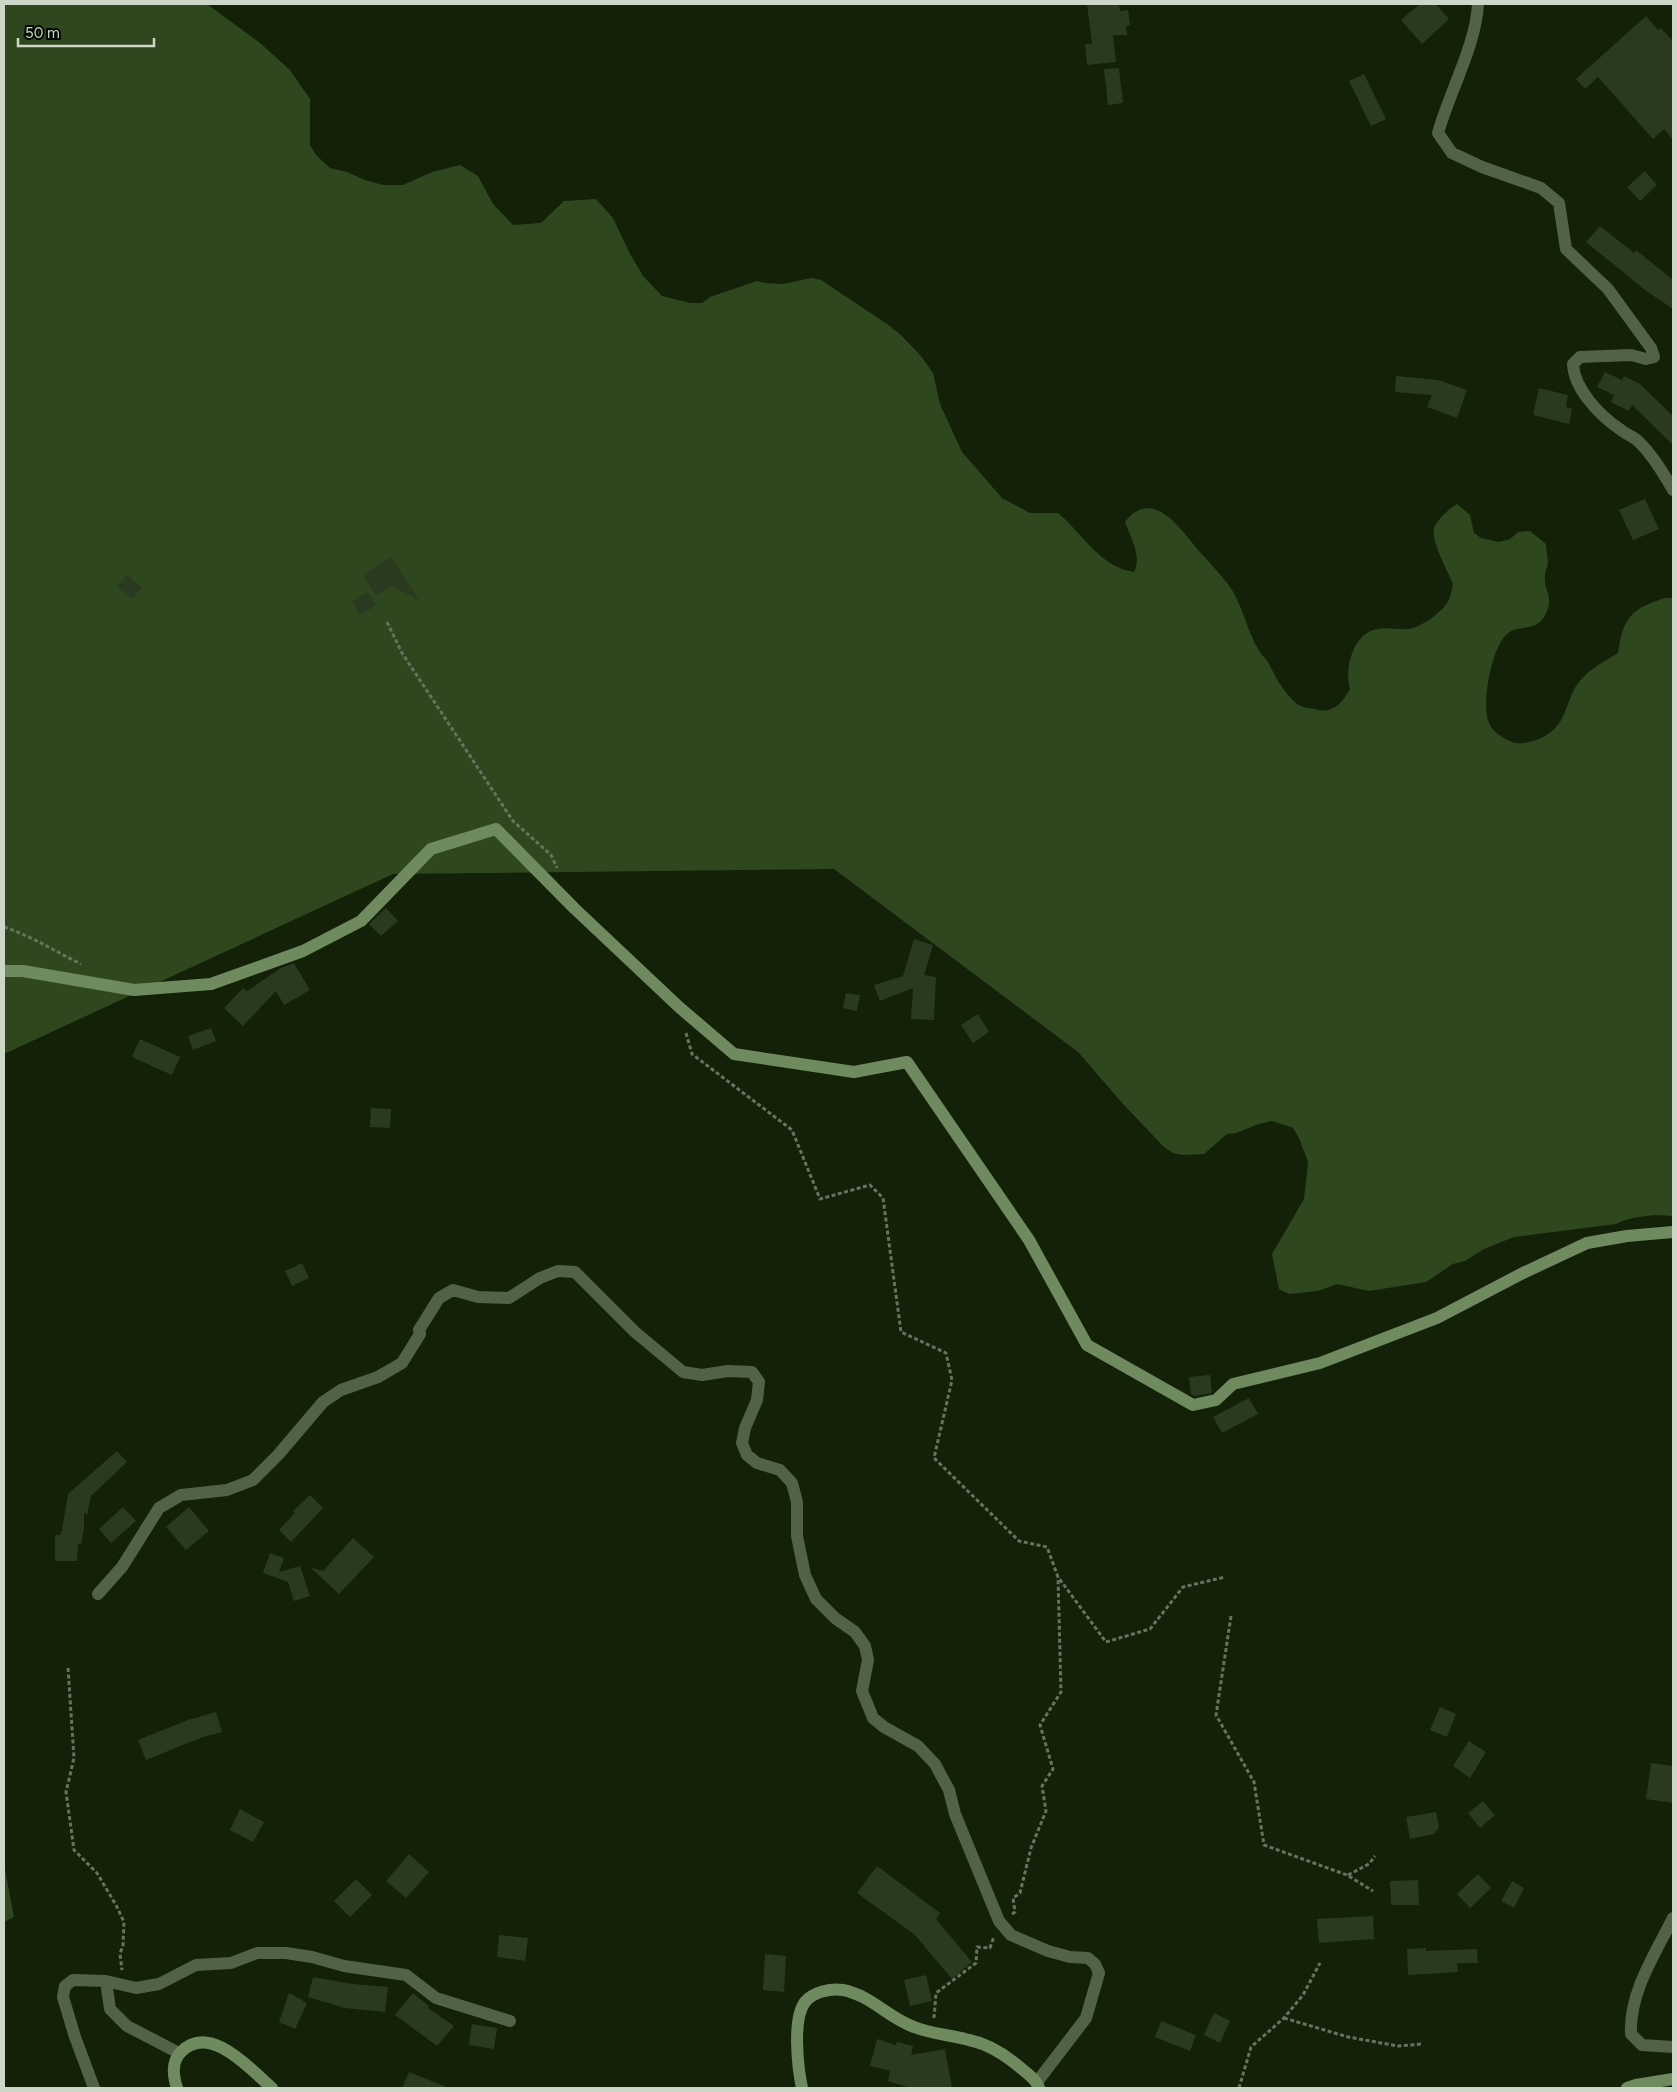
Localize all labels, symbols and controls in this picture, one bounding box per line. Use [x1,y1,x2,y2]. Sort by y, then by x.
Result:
scale bar [18,15,154,47]
text: 50 m [25,24,60,42]

